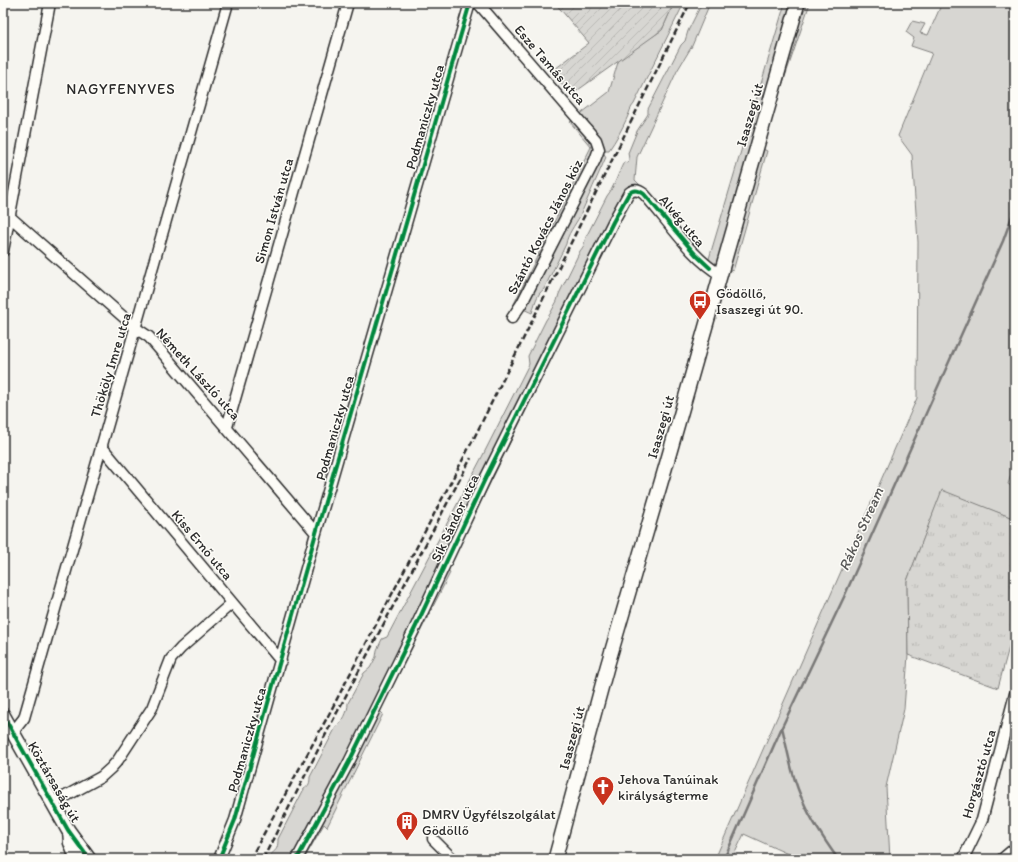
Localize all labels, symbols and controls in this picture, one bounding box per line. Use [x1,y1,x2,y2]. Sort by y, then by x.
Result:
street label: Esze Tamás utca [511,22,590,109]
street label: Podmaniczky utca [402,62,448,171]
district label: NAGYFENYVES [66,80,176,98]
street label: Isaszegi út [733,81,767,149]
street label: Simon István utca [251,156,297,266]
street label: Szántó Kovács János köz [504,156,587,297]
street label: Alvég utca [655,192,709,251]
place label: Gödöllő, Isaszegi út 90. [716,285,804,318]
bus stop icon: Gödöllő, Isaszegi út 90. [687,288,713,321]
street label: Thököly Imre utca [87,310,135,420]
street label: Németh László utca [152,324,244,424]
street label: Podmaniczky utca [312,373,358,482]
street label: Isaszegi út [644,393,678,461]
street label: Sík Sándor utca [427,471,483,564]
water label: Rákos Stream [835,484,888,573]
street label: Kiss Ernő utca [168,507,236,584]
street label: Podmaniczky utca [224,685,270,794]
street label: Isaszegi út [555,704,589,772]
street label: Horgásztó utca [958,728,1000,820]
street label: Köztársaság út [24,738,84,826]
place label: Jehova Tanúinak királyságterme [618,771,718,804]
church icon: Jehova Tanúinak királyságterme [590,774,616,807]
place label: DMRV Ügyfélszolgálat Gödöllő [422,806,556,839]
building icon: DMRV Ügyfélszolgálat Gödöllő [394,809,420,842]

